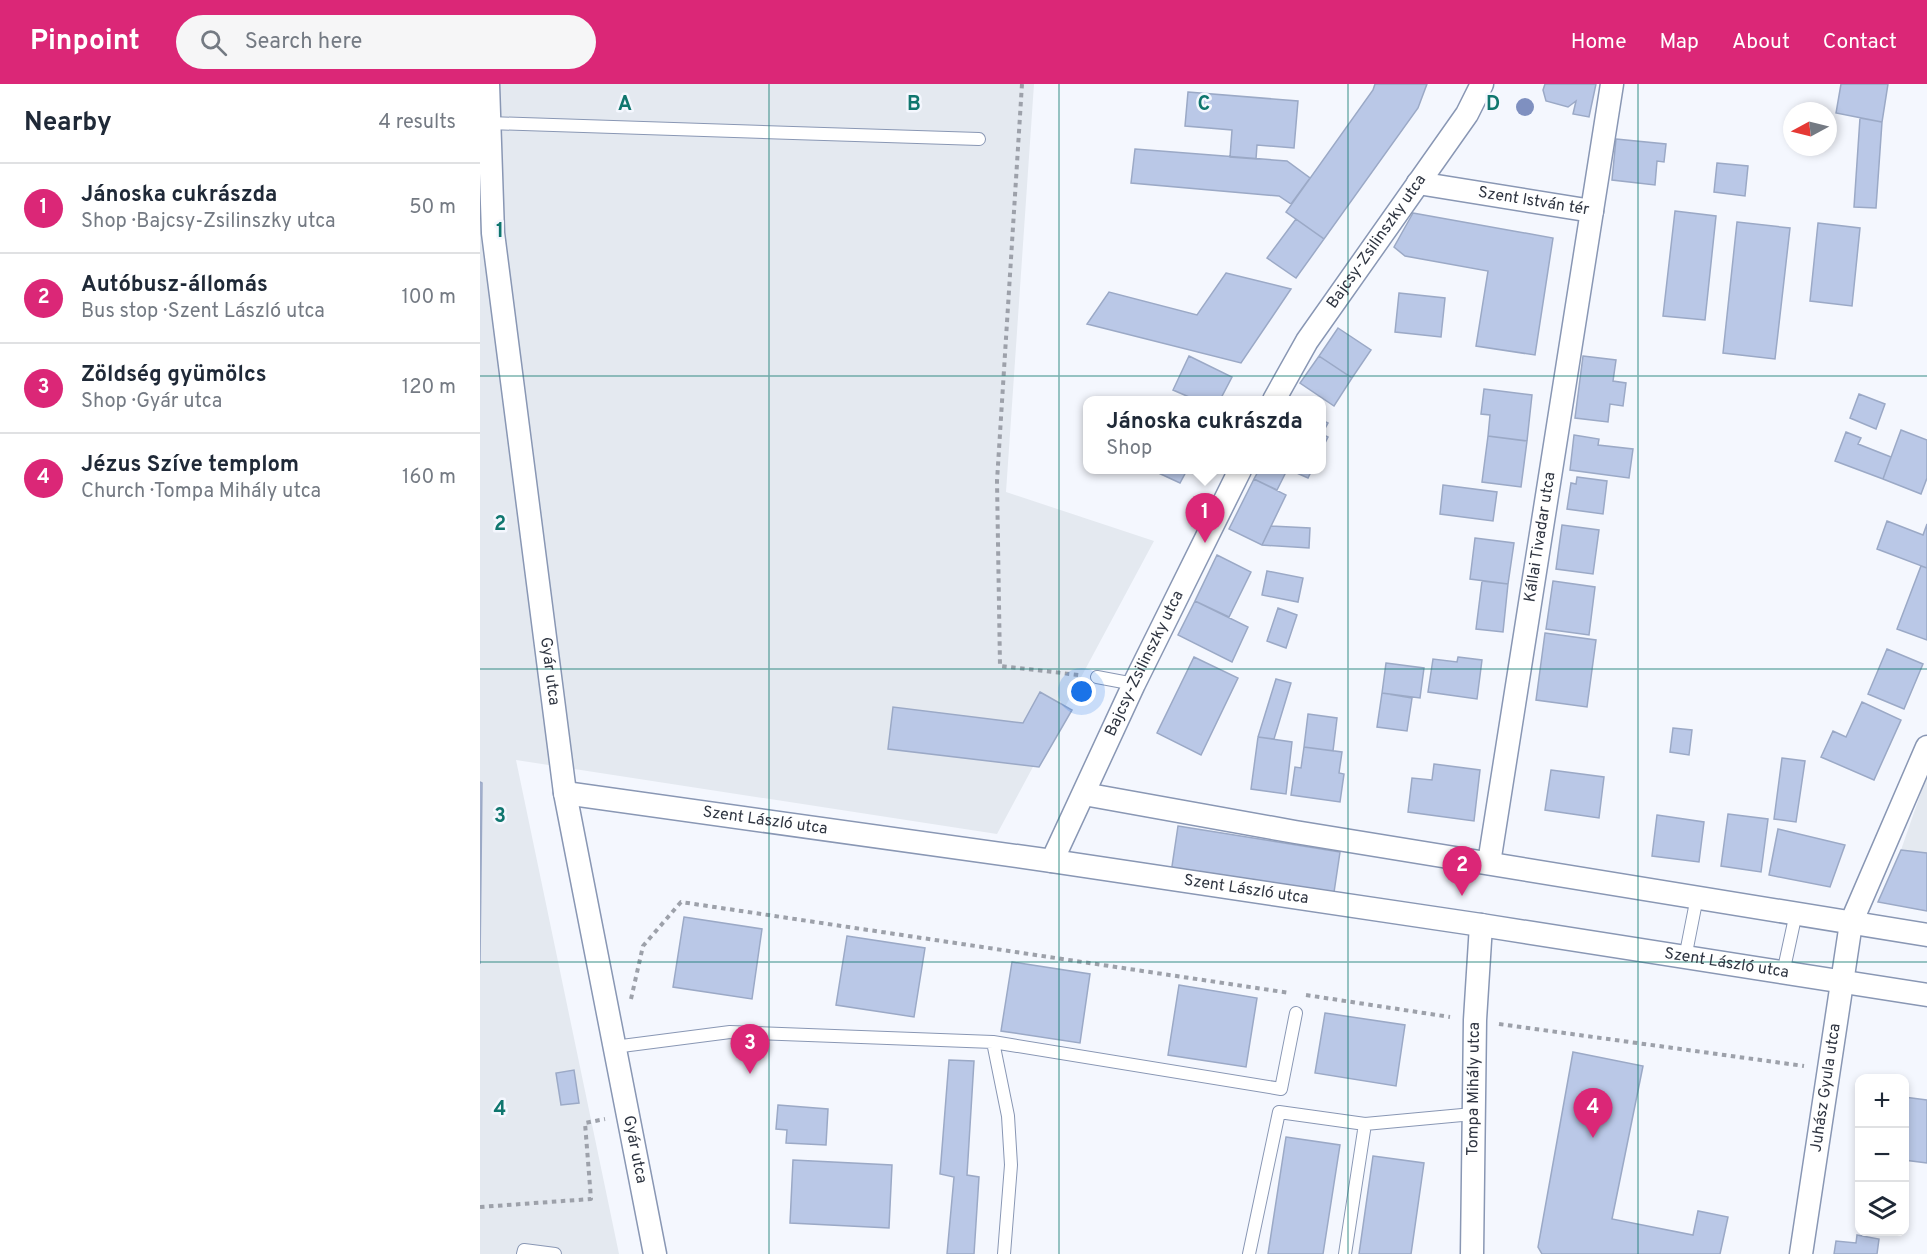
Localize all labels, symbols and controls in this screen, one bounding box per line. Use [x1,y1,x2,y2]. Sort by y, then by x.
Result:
search box [176,15,596,69]
text: Pinpoint [30,24,140,60]
icon: search [197,26,230,59]
text: Search here [245,29,362,56]
text: Home [1571,29,1627,56]
text: Map [1660,29,1699,56]
text: About [1732,29,1790,56]
text: Contact [1823,29,1897,56]
text: A [618,92,632,118]
text: B [907,92,921,118]
text: C [1198,92,1210,118]
text: D [1486,92,1500,118]
north arrow [1783,102,1837,156]
text: Nearby [24,107,112,140]
text: 4 results [379,110,456,136]
street label: Bajcsy-Zsilinszky utca [1323,171,1431,313]
text: Jánoska cukrászda [81,182,277,209]
street label: Szent István tér [1476,183,1591,220]
text: 1 [40,195,48,221]
text: 50 m [409,195,456,221]
text: Shop · Bajcsy-Zsilinszky utca [81,209,336,235]
text: 1 [496,219,504,245]
text: Autóbusz-állomás [81,272,268,299]
text: 2 [37,285,50,311]
text: 100 m [401,285,456,311]
text: Bus stop · Szent László utca [81,299,325,325]
text: Zöldség gyümölcs [81,362,266,389]
text: 3 [38,375,50,401]
text: 120 m [402,375,456,401]
text: Shop · Gyár utca [81,389,222,415]
popup [1083,396,1326,474]
text: Jánoska cukrászda [1106,409,1303,436]
text: Shop [1106,436,1152,462]
text: Jézus Szíve templom [81,452,299,479]
text: 4 [37,465,50,491]
text: 160 m [402,465,456,491]
street label: Kállai Tivadar utca [1520,470,1561,604]
text: Church · Tompa Mihály utca [81,479,321,505]
pin: 1 [1186,494,1224,543]
text: 2 [494,512,506,538]
street label: Bajcsy-Zsilinszky utca [1101,587,1189,740]
street label: Gyár utca [535,636,564,707]
your location [1067,677,1096,706]
street label: Szent László utca [701,802,829,840]
text: 3 [494,804,506,830]
pin: 2 [1442,846,1482,896]
street label: Szent László utca [1182,871,1310,909]
street label: Szent László utca [1663,944,1790,983]
street label: Tompa Mihály utca [1463,1022,1485,1156]
street label: Juhász Gyula utca [1806,1022,1846,1154]
pin: 3 [730,1024,770,1074]
map controls [1855,1074,1909,1236]
button: + [1855,1074,1909,1128]
pin: 4 [1574,1088,1612,1138]
text: 4 [494,1097,506,1123]
street label: Gyár utca [618,1114,651,1185]
button: − [1855,1128,1909,1182]
button: layers [1855,1182,1909,1236]

